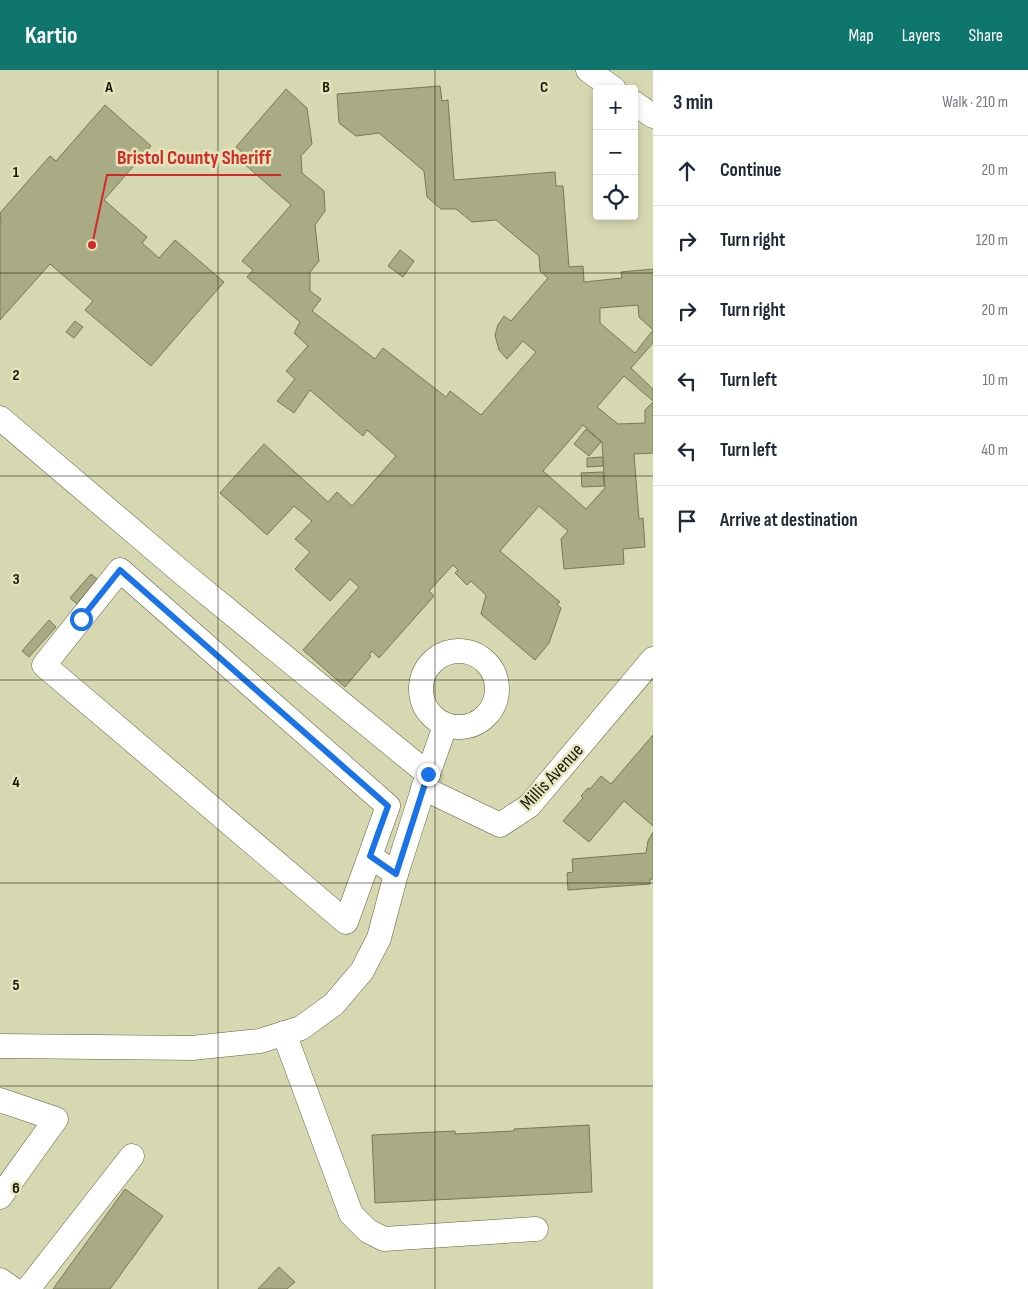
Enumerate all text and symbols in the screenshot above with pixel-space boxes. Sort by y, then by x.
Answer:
text: Kartio [25,21,77,50]
text: Map [849,25,874,46]
text: Layers [902,25,941,46]
text: Share [969,25,1003,46]
text: A [104,78,113,97]
text: B [322,78,330,97]
text: C [540,78,548,97]
map controls [593,85,638,220]
button: + [593,85,638,130]
text: 3 min [673,90,713,115]
text: Walk · 210 m [942,93,1008,112]
button: − [593,130,638,175]
callout: Bristol County Sheriff [107,140,281,175]
text: Bristol County Sheriff [117,146,271,170]
icon: ahead [673,157,701,185]
text: Continue [720,159,781,182]
text: 20 m [981,161,1008,180]
text: 1 [13,163,20,182]
button: locate [593,175,638,220]
icon: right [673,227,701,255]
text: Turn right [720,229,785,252]
text: 120 m [976,231,1008,250]
icon: right [673,297,701,325]
text: Turn right [720,299,785,322]
text: 20 m [981,301,1008,320]
text: 2 [12,366,20,385]
icon: left [673,367,701,395]
text: Turn left [720,369,777,392]
text: 10 m [982,371,1008,390]
icon: left [673,437,701,465]
text: Turn left [720,439,777,462]
text: 40 m [981,441,1008,460]
icon: arrive [673,507,701,535]
text: Arrive at destination [720,509,858,532]
text: 3 [12,570,20,589]
route start [70,608,93,631]
street label: Millis Avenue [516,739,589,815]
route end [417,763,440,786]
text: 4 [12,773,20,792]
text: 5 [12,976,20,995]
text: 6 [12,1179,20,1198]

